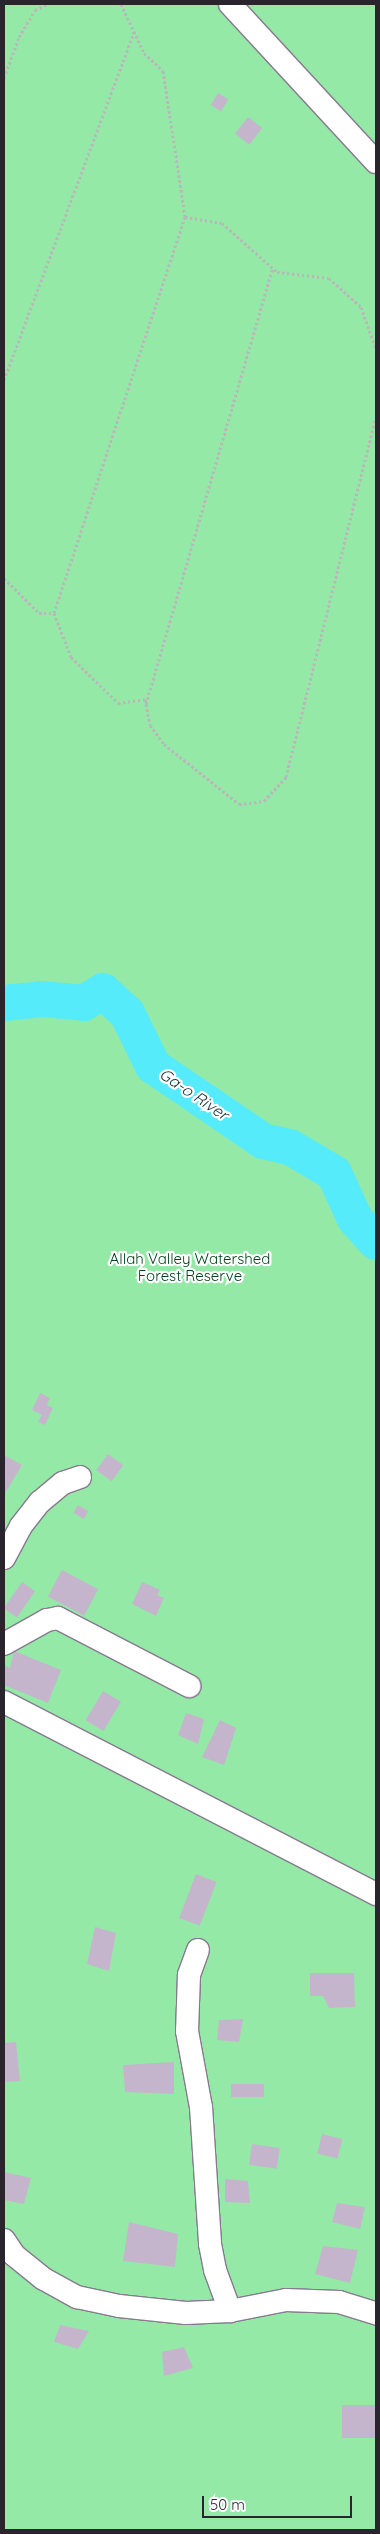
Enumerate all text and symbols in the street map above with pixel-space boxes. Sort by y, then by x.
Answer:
water label: Ga-o River [156,1064,232,1124]
park label: Allah Valley Watershed Forest Reserve [110,1249,270,1284]
scale bar [205,2486,355,2518]
text: 50 m [210,2495,245,2514]

